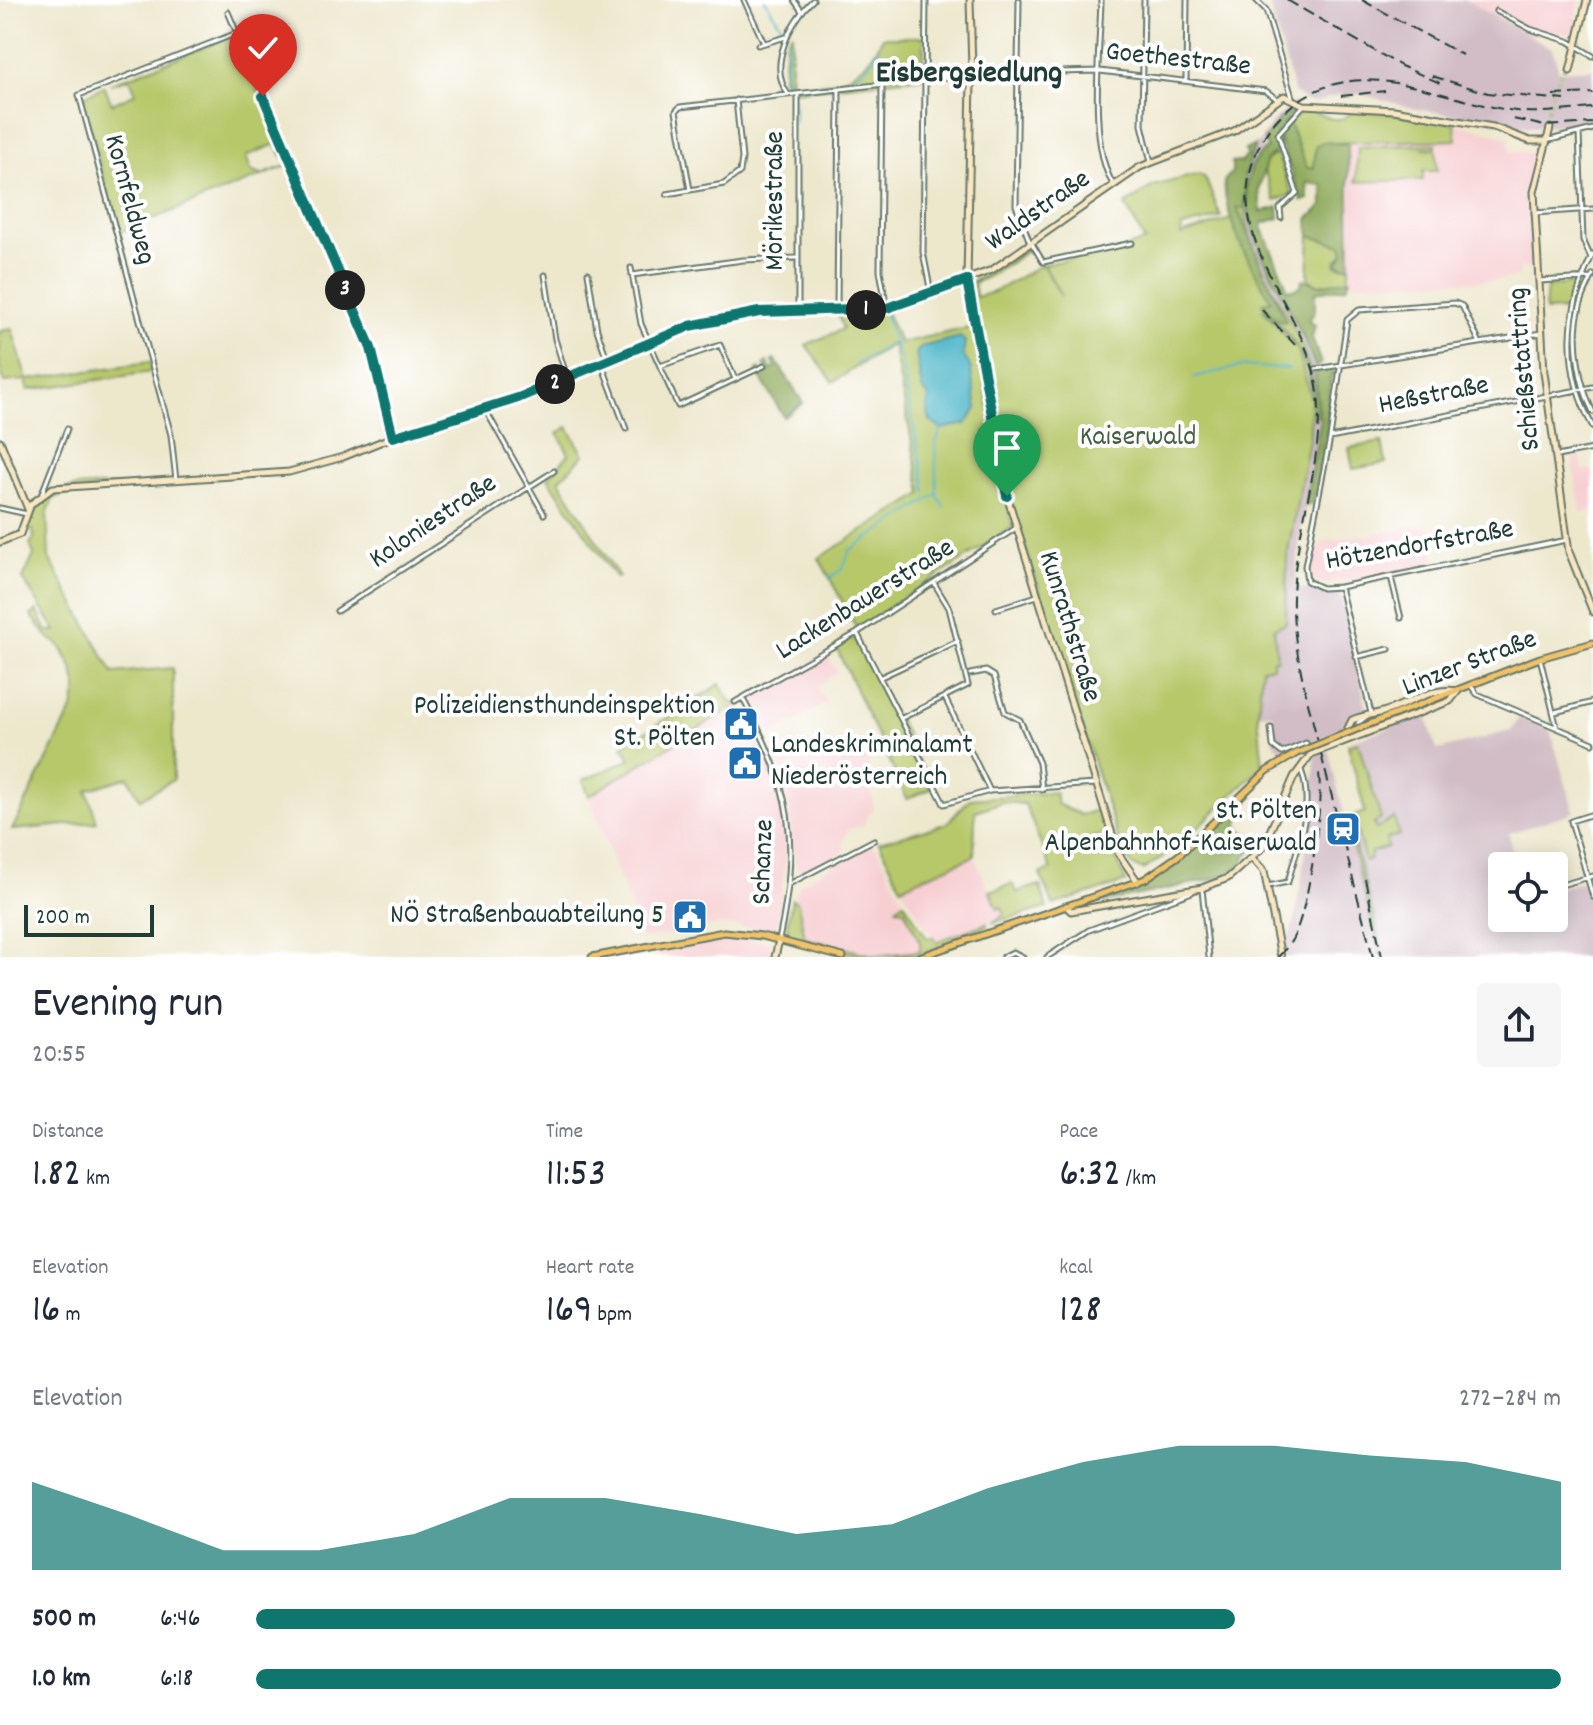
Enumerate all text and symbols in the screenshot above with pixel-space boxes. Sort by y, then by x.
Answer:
pin [229,14.0,297,96]
icon: check [241,26,285,70]
street label: Goethestraße [1103,33,1253,89]
district label: Eisbergsiedlung [876,52,1062,98]
street label: Kornfeldweg [91,130,165,270]
street label: Mörikestraße [757,131,797,271]
street label: Waldstraße [978,161,1100,263]
pin: 3 [325,270,365,310]
text: 3 [340,274,350,305]
street label: Schießstattring [1499,286,1553,452]
pin: 1 [846,290,886,330]
text: 1 [864,294,868,325]
pin: 2 [535,364,575,404]
street label: Heßstraße [1376,367,1492,427]
text: 2 [550,368,560,399]
pin [973,414,1041,496]
park label: Kaiserwald [1080,419,1196,459]
icon: arrive [985,426,1029,470]
street label: Koloniestraße [362,466,506,580]
street label: Hötzendorfstraße [1323,511,1517,583]
street label: Lackenbauerstraße [769,530,963,672]
street label: Kunrathstraße [1026,547,1110,707]
street label: Linzer Straße [1397,621,1543,709]
place label: Polizeidiensthundeinspektion St. Pölten [414,688,715,760]
public building icon: Polizeidiensthundeinspektion St. Pölten [722,705,760,743]
place label: Landeskriminalamt Niederösterreich [771,727,973,799]
public building icon: Landeskriminalamt Niederösterreich [726,744,764,782]
place label: St. Pölten Alpenbahnhof-Kaiserwald [1045,793,1317,865]
station icon: St. Pölten Alpenbahnhof-Kaiserwald [1324,810,1362,848]
street label: Schanze [744,819,786,905]
map controls [1488,852,1568,932]
button: locate [1488,852,1568,932]
place label: NÖ Straßenbauabteilung 5 [390,897,664,937]
public building icon: NÖ Straßenbauabteilung 5 [671,898,709,936]
scale bar [24,901,154,937]
text: 200 m [36,903,90,934]
text: Evening run [32,975,223,1038]
button: share [1477,983,1561,1067]
text: 20:55 [32,1037,86,1074]
text: Distance [32,1117,104,1148]
text: Time [546,1117,583,1148]
text: Pace [1059,1117,1098,1148]
text: 1.82 [32,1148,81,1205]
text: 11:53 [546,1148,606,1205]
text: 6:32 [1059,1148,1121,1205]
text: km [81,1164,110,1195]
text: /km [1121,1164,1156,1195]
text: Elevation [32,1253,109,1284]
text: Heart rate [546,1253,635,1284]
text: kcal [1059,1253,1093,1284]
text: 16 [32,1284,60,1341]
text: 169 [546,1284,592,1341]
text: 128 [1059,1284,1102,1341]
text: m [60,1300,81,1331]
text: bpm [592,1300,632,1331]
text: Elevation [32,1381,122,1418]
text: 272–284 m [1459,1381,1561,1418]
text: 500 m [32,1601,96,1638]
text: 6:46 [160,1601,201,1638]
text: 1.0 km [32,1661,91,1698]
text: 6:18 [160,1661,193,1698]

